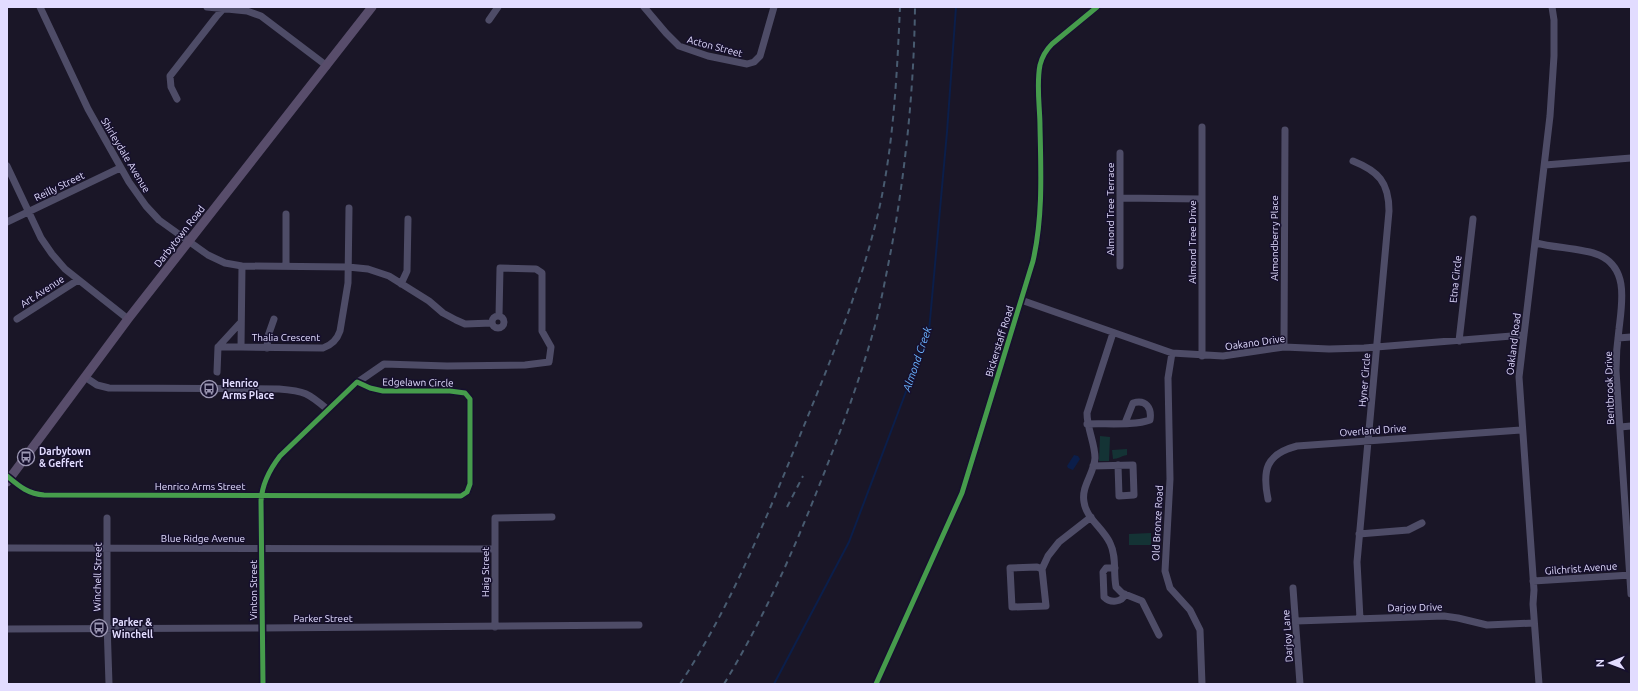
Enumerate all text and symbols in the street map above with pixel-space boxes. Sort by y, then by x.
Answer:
street label: Acton Street [686,34,744,59]
street label: Shirleydale Avenue [99,116,152,195]
street label: Almond Tree Terrace [1105,162,1116,256]
street label: Reilly Street [32,170,86,203]
street label: Almondberry Place [1269,195,1280,281]
street label: Almond Tree Drive [1187,200,1198,284]
street label: Darbytown Road [152,203,207,269]
street label: Etna Circle [1448,255,1463,303]
street label: Art Avenue [18,273,66,310]
street label: Bickerstaff Road [983,304,1016,378]
street label: Oakland Road [1504,312,1523,376]
water label: Almond Creek [900,325,934,394]
street label: Thalia Crescent [252,332,320,343]
street label: Oakano Drive [1224,333,1286,352]
street label: Bentbrook Drive [1603,351,1616,425]
street label: Hyner Circle [1357,353,1372,408]
street label: Edgelawn Circle [382,376,454,389]
place label: Henrico Arms Place [222,378,274,401]
bus stop icon: Henrico Arms Place [199,379,219,399]
street label: Overland Drive [1339,423,1407,438]
place label: Darbytown & Geffert [39,446,91,469]
bus stop icon: Darbytown & Geffert [16,447,36,467]
street label: Henrico Arms Street [155,481,245,492]
street label: Old Bronze Road [1150,485,1165,561]
street label: Blue Ridge Avenue [161,533,245,544]
street label: Winchell Street [91,542,104,612]
street label: Haig Street [480,547,491,597]
street label: Vinton Street [248,560,259,620]
street label: Gilchrist Avenue [1544,560,1618,577]
street label: Darjoy Drive [1387,602,1443,613]
street label: Darjoy Lane [1280,609,1295,663]
street label: Parker Street [293,613,353,624]
place label: Parker & Winchell [112,617,153,640]
bus stop icon: Parker & Winchell [89,618,109,638]
north arrow [1590,643,1630,683]
text: N [1594,659,1606,667]

